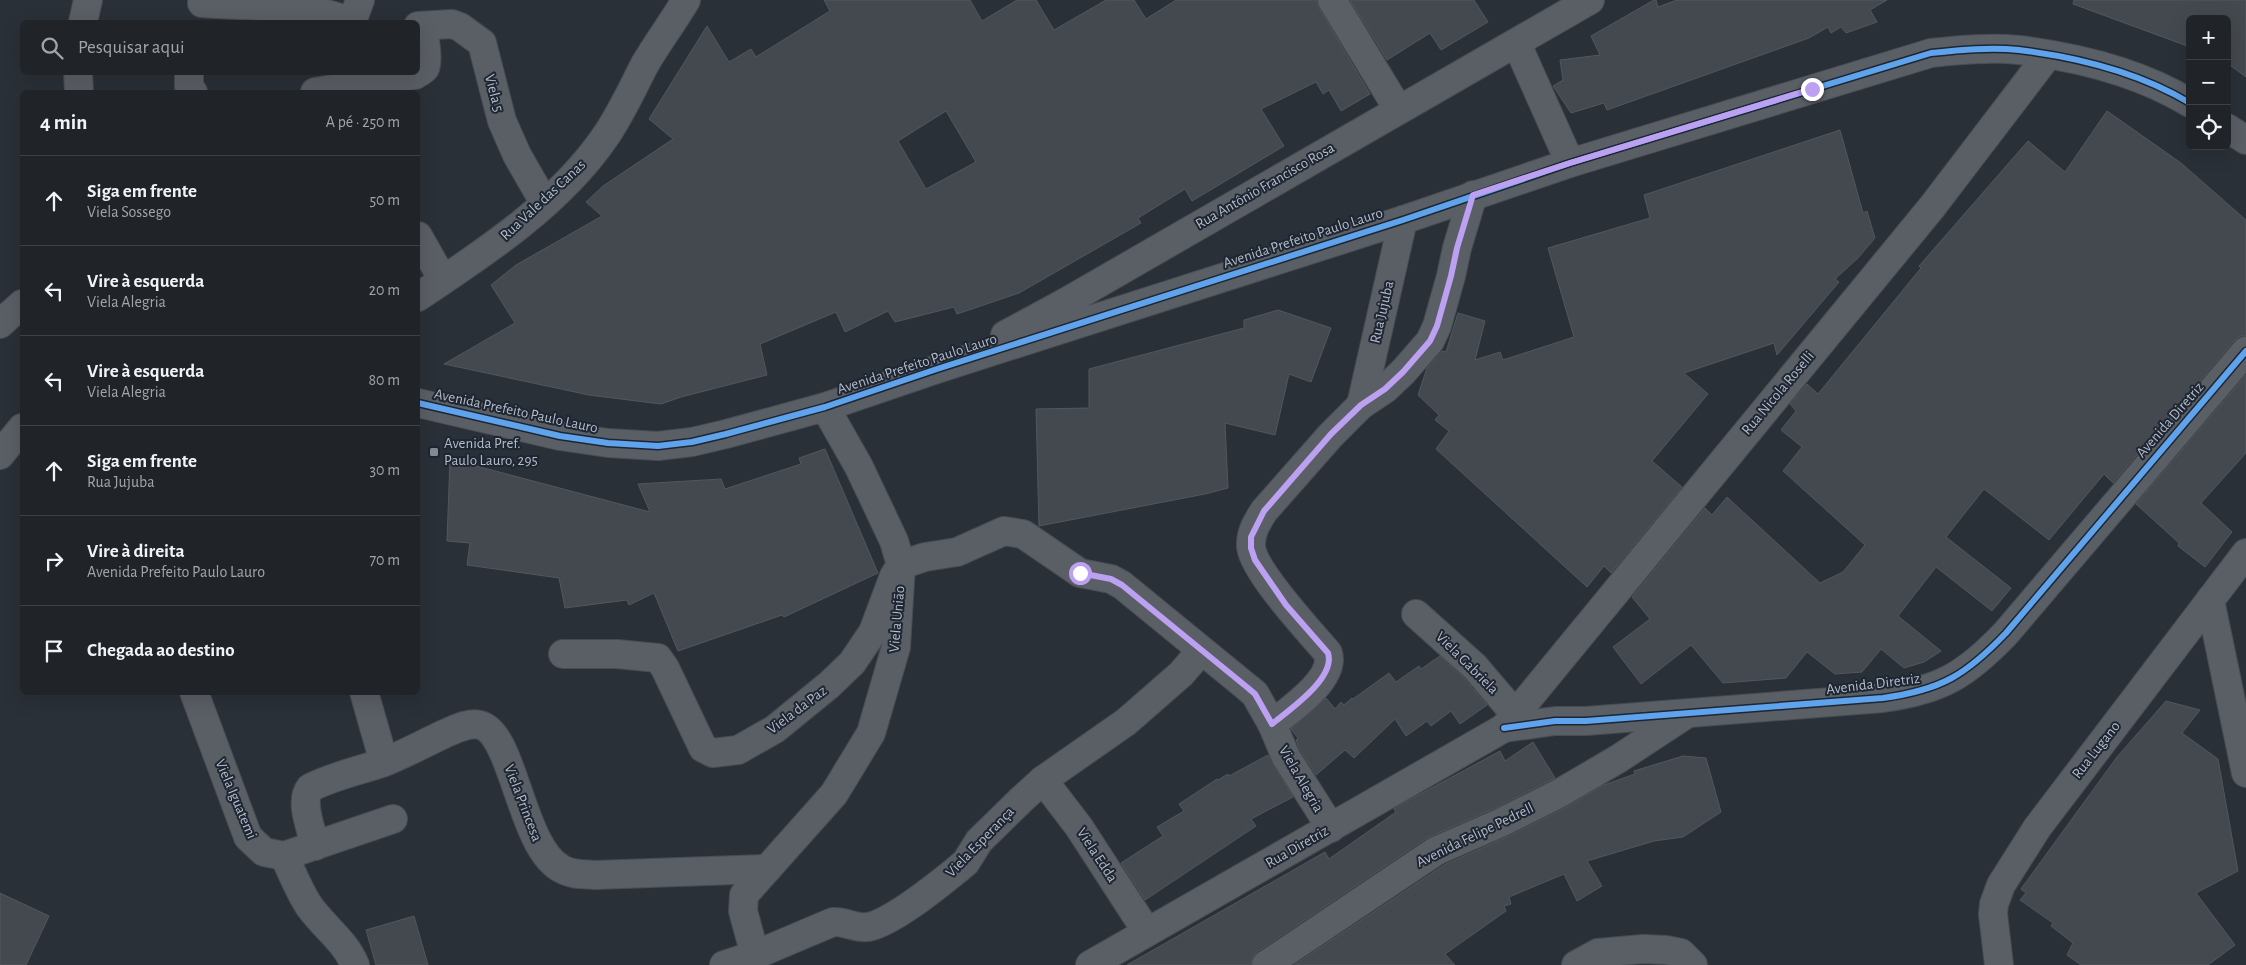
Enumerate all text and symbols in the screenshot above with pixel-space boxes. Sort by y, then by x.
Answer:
map controls [2186,15,2231,150]
button: + [2186,15,2231,60]
search box [20,20,420,75]
icon: search [38,34,66,62]
text: Pesquisar aqui [78,38,184,57]
button: − [2186,60,2231,105]
street label: Viela 5 [482,73,506,113]
route end [1801,78,1824,101]
button: locate [2186,105,2231,150]
text: 4 min [40,112,87,133]
text: A pé · 250 m [326,114,400,130]
street label: Rua Antônio Francisco Rosa [1193,140,1337,232]
street label: Rua Vale das Canas [498,157,588,243]
text: Siga em frente [87,182,197,201]
icon: ahead [40,187,68,215]
text: 50 m [369,192,400,208]
text: Viela Sossego [87,204,171,220]
street label: Avenida Prefeito Paulo Lauro [1221,205,1385,271]
text: Vire à esquerda [87,272,204,291]
icon: left [40,277,68,305]
street label: Rua Jujuba [1368,279,1396,345]
text: 20 m [369,282,400,298]
text: Viela Alegria [87,294,166,310]
street label: Avenida Prefeito Paulo Lauro [835,331,999,397]
street label: Rua Nicola Roselli [1739,348,1817,438]
text: Vire à esquerda [87,362,204,381]
icon: left [40,367,68,395]
text: 80 m [369,372,400,388]
street label: Avenida Diretriz [2133,379,2207,461]
text: Viela Alegria [87,384,166,400]
street label: Avenida Prefeito Paulo Lauro [433,386,599,436]
place label: Avenida Pref. Paulo Lauro, 295 [444,436,538,468]
marker: Avenida Pref. Paulo Lauro, 295 [428,446,440,458]
text: Siga em frente [87,452,197,471]
icon: ahead [40,457,68,485]
text: 30 m [370,462,400,478]
text: Rua Jujuba [87,474,155,490]
text: Vire à direita [87,542,185,561]
icon: right [40,547,68,575]
text: 70 m [369,552,400,568]
route start [1069,562,1092,585]
text: Avenida Prefeito Paulo Lauro [87,564,265,580]
street label: Viela União [887,585,907,653]
street label: Viela Gabriela [1433,629,1501,697]
icon: arrive [40,637,68,665]
text: Chegada ao destino [87,641,235,660]
street label: Avenida Diretriz [1825,671,1921,697]
street label: Viela da Paz [765,683,829,737]
street label: Rua Lugano [2069,719,2123,781]
street label: Viela Alegria [1276,743,1326,815]
street label: Viela Iguatemi [213,757,259,841]
street label: Viela Princesa [501,762,545,844]
street label: Avenida Felipe Pedrell [1414,800,1536,870]
street label: Viela Esperança [943,804,1017,880]
street label: Rua Diretriz [1263,823,1331,871]
street label: Viela Edda [1074,825,1120,885]

